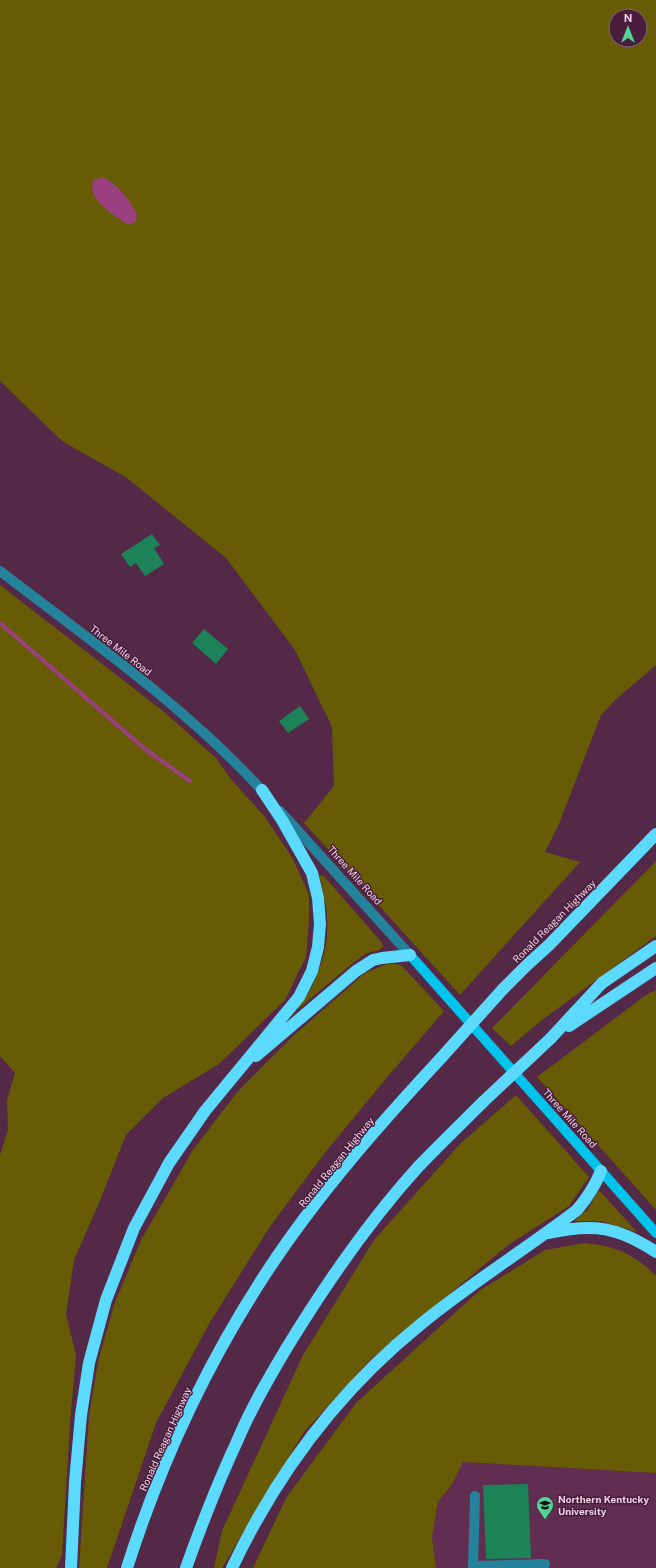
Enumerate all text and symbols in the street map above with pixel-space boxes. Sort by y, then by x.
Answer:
north arrow [608,8,648,48]
text: N [624,12,632,24]
street label: Three Mile Road [88,622,154,678]
street label: Three Mile Road [325,843,385,907]
street label: Ronald Reagan Highway [510,877,598,965]
street label: Three Mile Road [540,1086,600,1150]
street label: Ronald Reagan Highway [296,1114,376,1210]
street label: Ronald Reagan Highway [137,1385,194,1493]
place label: Northern Kentucky University [558,1493,650,1517]
school or university icon: Northern Kentucky University [535,1495,555,1520]

